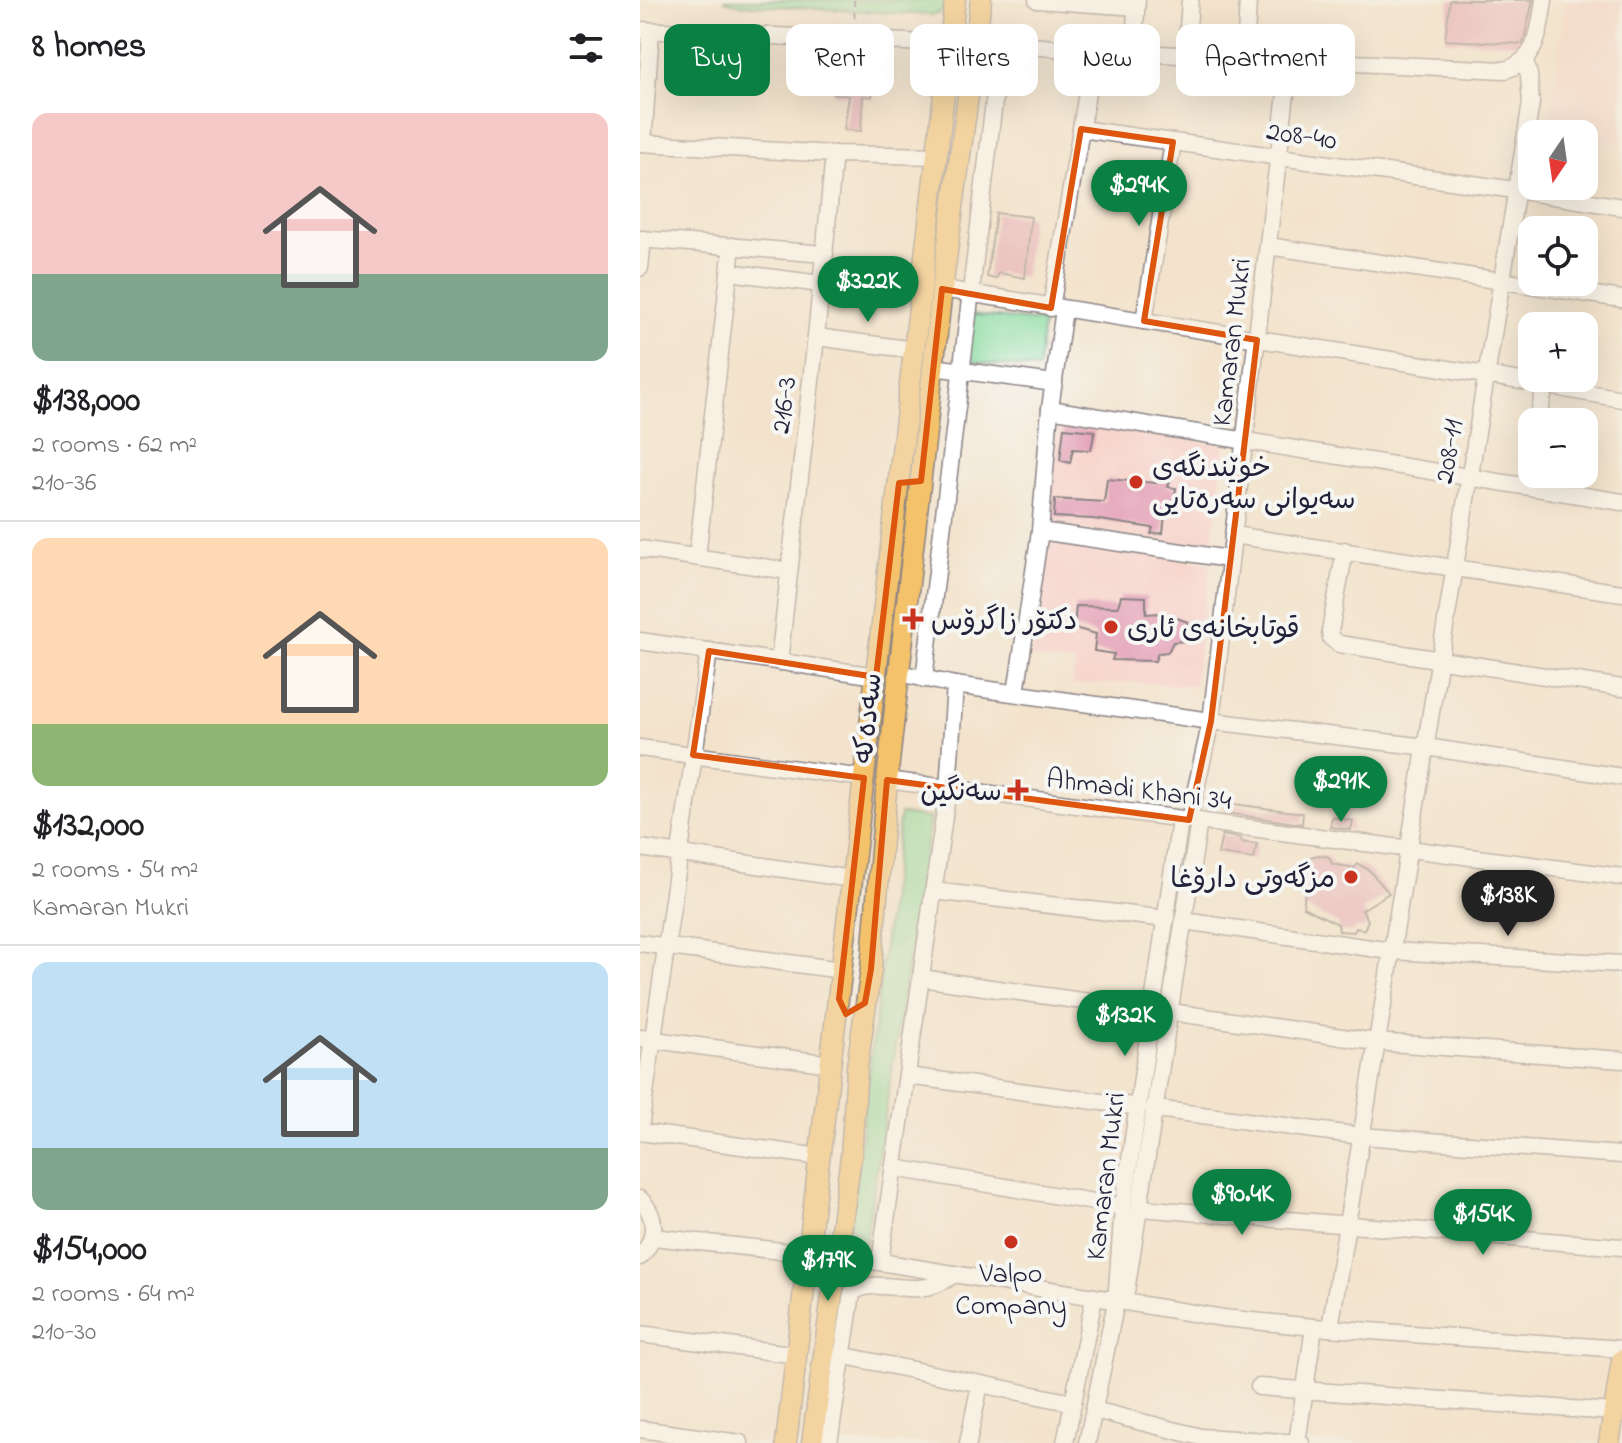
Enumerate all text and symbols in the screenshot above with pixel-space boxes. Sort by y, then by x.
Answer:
text: 8 homes [32,23,146,73]
chip: Buy [664,24,770,96]
chip: Rent [786,24,894,96]
chip: Filters [910,24,1038,96]
chip: New [1054,24,1160,96]
chip: Apartment [1176,24,1355,96]
icon: filters [564,26,608,70]
street label: 208-40 [1264,112,1339,163]
north arrow [1518,120,1598,200]
map controls [1518,120,1598,488]
pin: $294K [1083,160,1195,228]
icon: home [248,165,392,309]
text: $294K [1109,167,1169,205]
button: locate [1518,216,1598,296]
pin: $322K [812,256,924,324]
street label: Kamaran Mukri [1203,256,1264,429]
text: $322K [836,263,900,301]
button: + [1518,312,1598,392]
street label: 216-3 [762,375,809,436]
text: $138,000 [32,377,140,427]
button: − [1518,408,1598,488]
street label: 208-11 [1425,416,1476,487]
text: 2 rooms · 62 m² [32,427,197,465]
place label: خوێندنگەی سەیوانی سەرەتایی [1152,449,1356,522]
text: 210-36 [32,465,96,503]
marker: خوێندنگەی سەیوانی سەرەتایی [1127,473,1145,491]
icon: home [248,590,392,734]
place label: دکتۆر زاگرۆس [931,602,1077,643]
marker: دکتۆر زاگرۆس [902,608,924,630]
place label: قوتابخانەی ئاری [1127,610,1300,651]
marker: قوتابخانەی ئاری [1102,618,1120,636]
street label: سەدەکە [844,671,895,766]
pin: $291K [1285,756,1397,824]
street label: Ahmadi Khani 34 [1044,760,1234,823]
text: $291K [1312,763,1370,801]
place label: سەنگین [920,773,1002,814]
marker: سەنگین [1009,781,1027,799]
text: $132,000 [32,802,144,852]
text: 2 rooms · 54 m² [32,852,198,890]
place label: مزگەوتی دارۆغا [1170,860,1335,901]
marker: مزگەوتی دارۆغا [1342,868,1360,886]
pin: $138K [1452,870,1564,938]
text: $138K [1479,877,1537,915]
text: Kamaran Mukri [32,890,189,928]
pin: $132K [1069,990,1181,1058]
text: $132K [1095,997,1155,1035]
icon: home [248,1014,392,1158]
street label: Kamaran Mukri [1077,1090,1138,1263]
pin: $90.4K [1177,1169,1307,1237]
text: $90.4K [1210,1176,1274,1214]
pin: $154K [1427,1189,1539,1257]
text: $154K [1452,1196,1514,1234]
text: $154,000 [32,1226,147,1276]
marker: Valpo Company [1002,1233,1020,1251]
pin: $179K [772,1235,884,1303]
text: $179K [800,1242,856,1280]
place label: Valpo Company [955,1255,1067,1328]
text: 2 rooms · 64 m² [32,1276,195,1314]
text: 210-30 [32,1314,96,1352]

